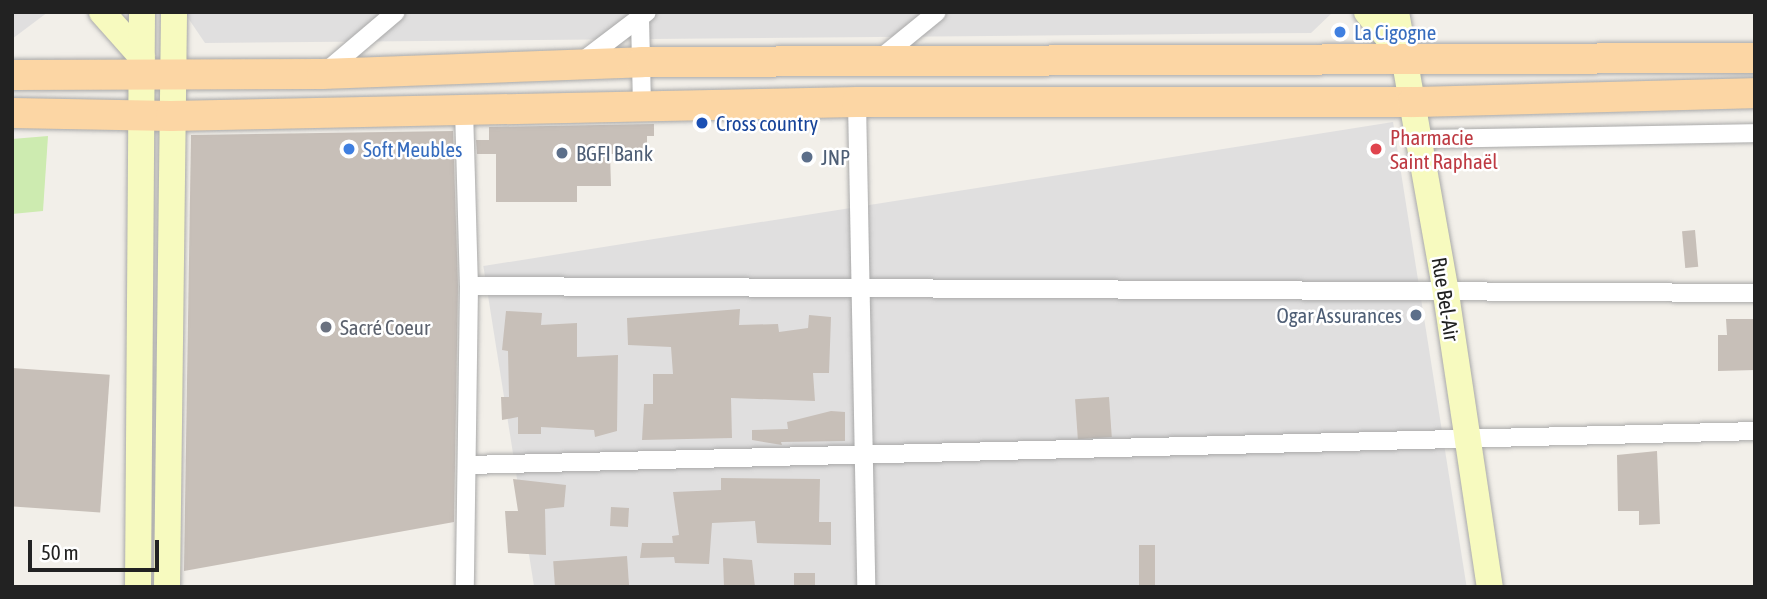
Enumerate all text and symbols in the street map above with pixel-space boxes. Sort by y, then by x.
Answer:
place label: La Cigogne [1354,19,1436,45]
marker: La Cigogne [1332,24,1348,40]
place label: Cross country [716,110,818,136]
marker: Cross country [694,115,710,131]
place label: Pharmacie Saint Raphaël [1390,124,1498,174]
place label: Soft Meubles [363,136,462,162]
place label: BGFI Bank [576,140,653,166]
marker: Soft Meubles [341,141,357,157]
marker: Pharmacie Saint Raphaël [1368,141,1384,157]
place label: JNP [821,144,850,170]
marker: BGFI Bank [554,145,570,161]
marker: JNP [799,149,815,165]
street label: Rue Bel-Air [1427,255,1465,343]
place label: Ogar Assurances [1277,302,1402,328]
marker: Ogar Assurances [1408,307,1424,323]
place label: Sacré Coeur [340,314,430,340]
marker: Sacré Coeur [318,319,334,335]
scale bar [32,526,163,570]
text: 50 m [41,540,79,564]

